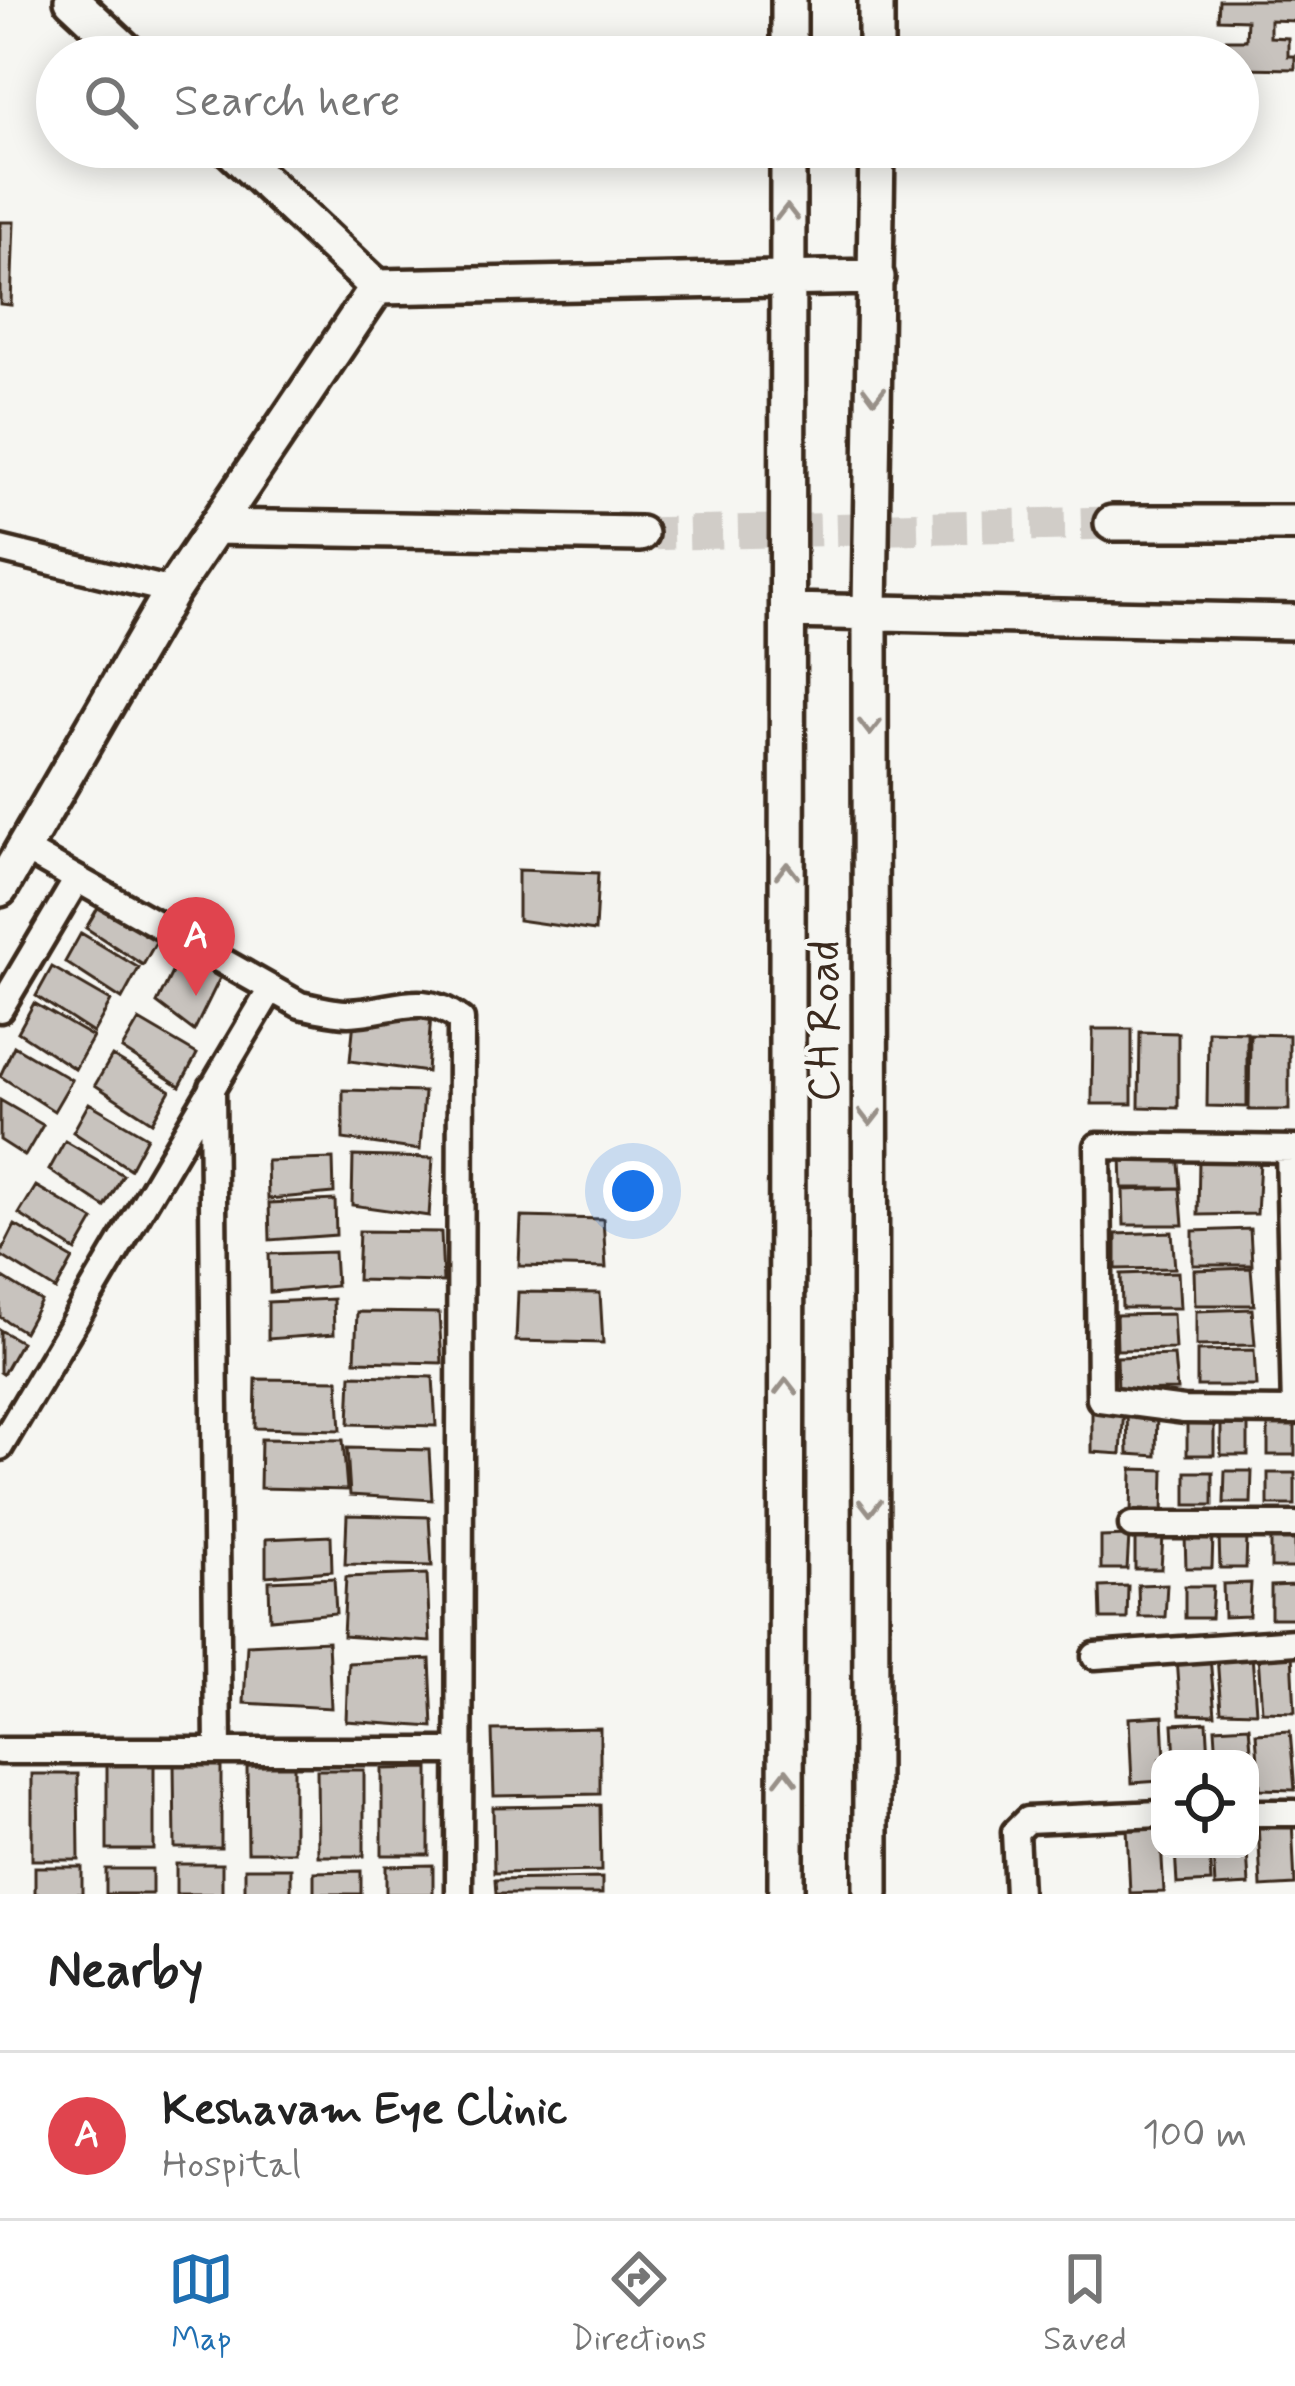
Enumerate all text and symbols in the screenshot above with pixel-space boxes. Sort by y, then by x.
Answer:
search box [36,36,1259,168]
icon: search [78,69,144,135]
text: Search here [174,73,401,132]
one-way arrow [774,203,800,221]
one-way arrow [862,385,888,404]
one-way arrow [857,719,883,737]
one-way arrow [774,861,800,879]
pin: A [157,897,235,996]
street label: CH Road [796,940,855,1102]
one-way arrow [857,1109,883,1127]
your location [603,1161,663,1221]
one-way arrow [773,1377,799,1395]
one-way arrow [857,1498,883,1517]
map controls [1151,1750,1259,1858]
button: locate [1151,1750,1259,1858]
one-way arrow [773,1767,799,1785]
text: Nearby [48,1939,203,2005]
text: Keshavam Eye Clinic [162,2081,567,2140]
text: A [74,2110,100,2161]
text: 100 m [1142,2110,1247,2161]
text: Hospital [162,2140,301,2191]
tab: Map [168,2246,234,2362]
tab: Directions [571,2246,707,2362]
tab: Saved [1043,2246,1127,2362]

